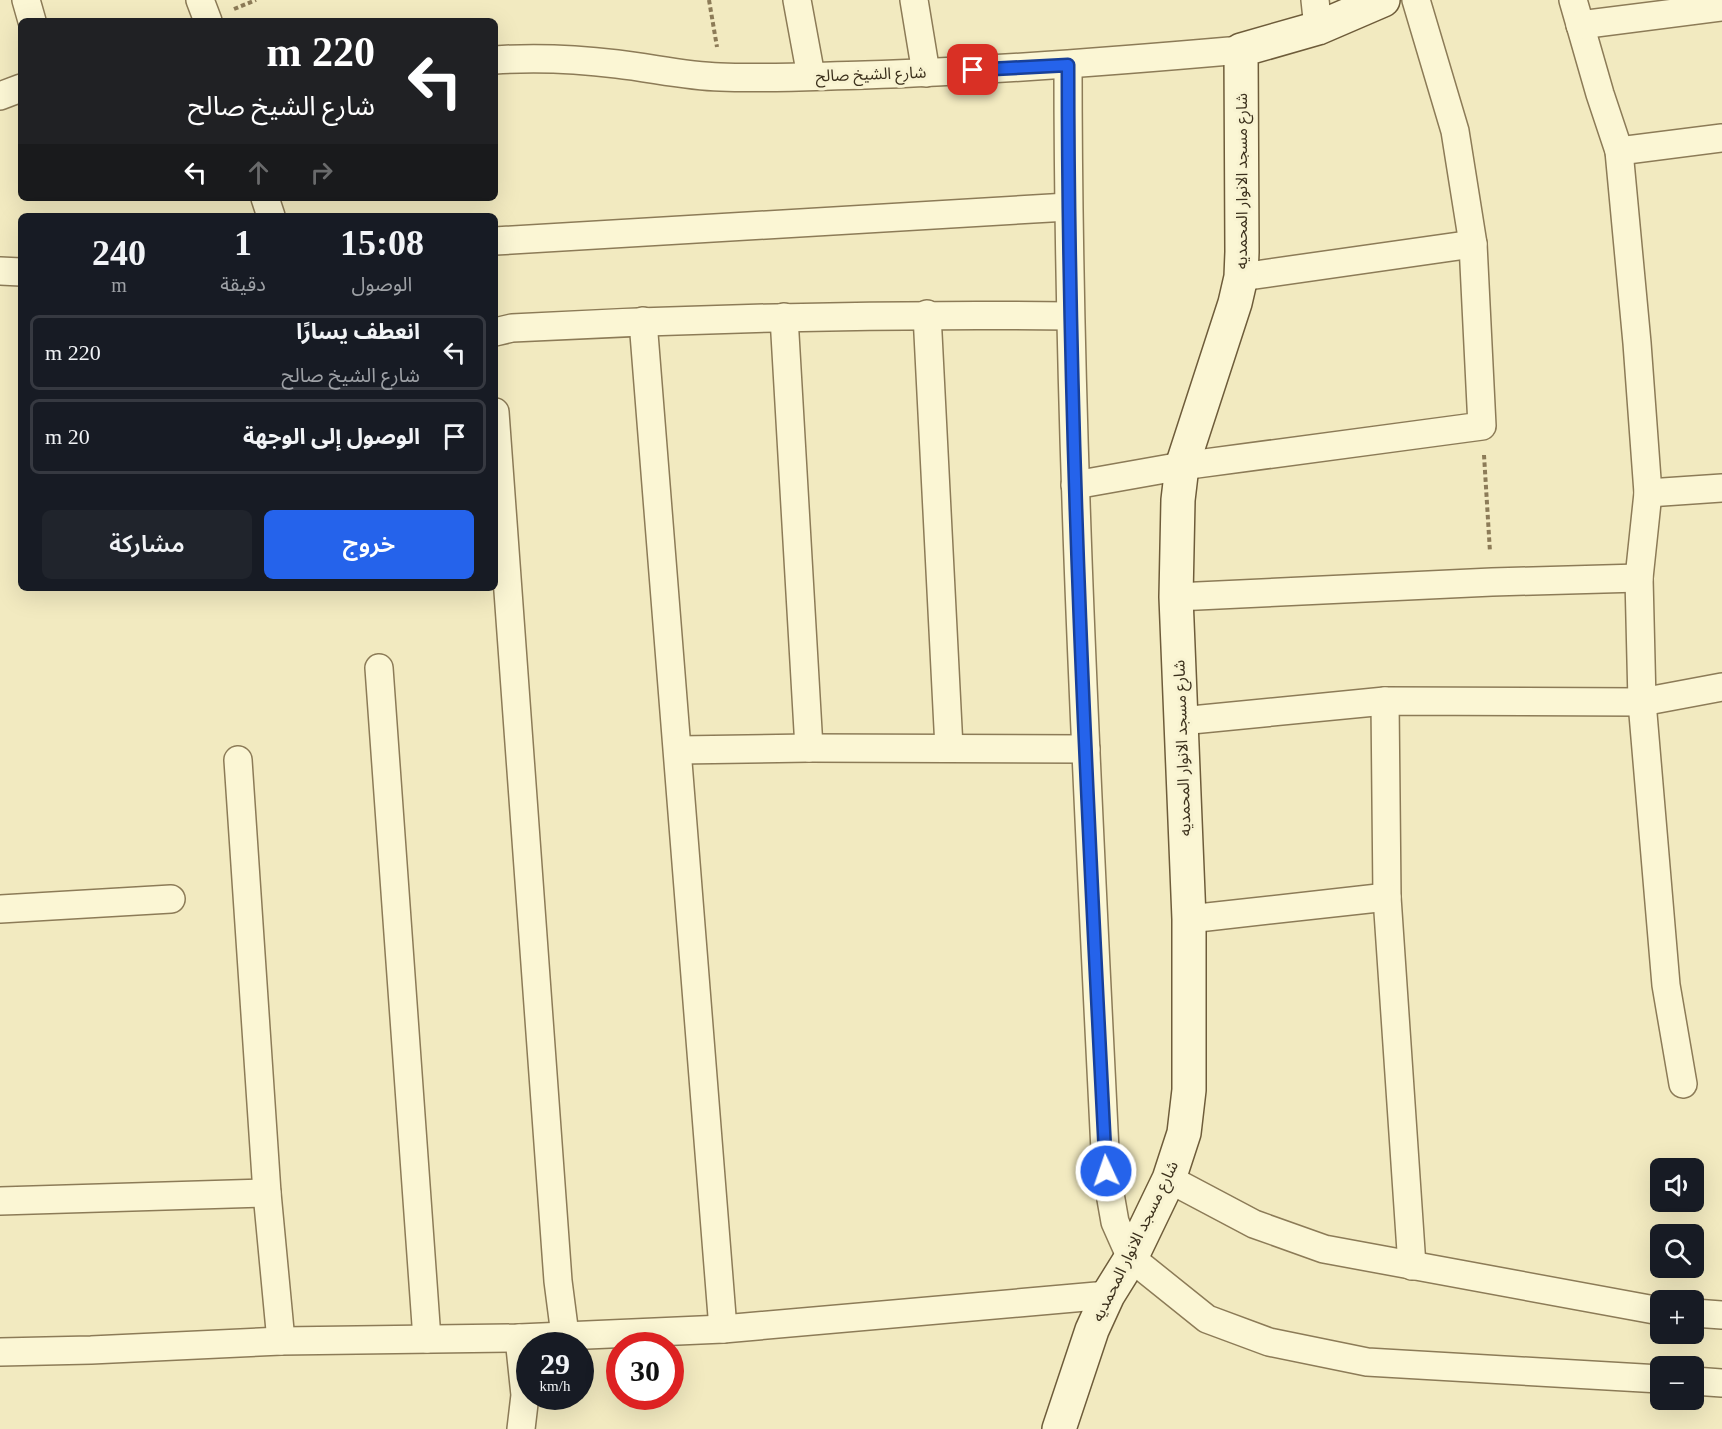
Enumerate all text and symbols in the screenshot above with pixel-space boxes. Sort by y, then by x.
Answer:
text: 220 m [267,29,375,75]
icon: left [396,42,474,120]
pin [947,44,998,95]
icon: arrive [956,53,989,86]
street label: شارع الشيخ صالح [815,64,927,88]
text: شارع الشيخ صالح [188,91,375,121]
street label: شارع مسجد الانوار المحمديه [1233,93,1254,269]
icon: left [179,156,212,189]
icon: ahead [242,156,275,189]
icon: right [305,156,338,189]
text: 1 [234,223,252,263]
text: 15:08 [340,223,424,263]
text: 240 [92,233,146,273]
text: دقيقة [220,273,266,295]
text: الوصول [351,273,412,295]
text: m [111,274,127,296]
text: انعطف يسارًا [296,319,420,344]
icon: left [438,336,471,369]
text: 220 m [45,340,101,365]
text: شارع الشيخ صالح [282,364,420,386]
icon: arrive [438,420,471,453]
text: 20 m [45,424,90,449]
text: الوصول إلى الوجهة [243,424,420,449]
button: مشاركة [42,510,252,579]
button: خروج [264,510,474,579]
street label: شارع مسجد الانوار المحمديه [1170,659,1198,836]
position arrow [1074,1139,1138,1203]
street label: شارع مسجد الانوار المحمديه [1089,1158,1185,1326]
map controls [1650,1158,1704,1410]
button: sound [1650,1158,1704,1212]
button: search [1650,1224,1704,1278]
button: + [1650,1290,1704,1344]
speed limit sign: 30 [606,1332,684,1410]
text: 29 [540,1347,570,1380]
button: − [1650,1356,1704,1410]
text: km/h [540,1378,570,1394]

